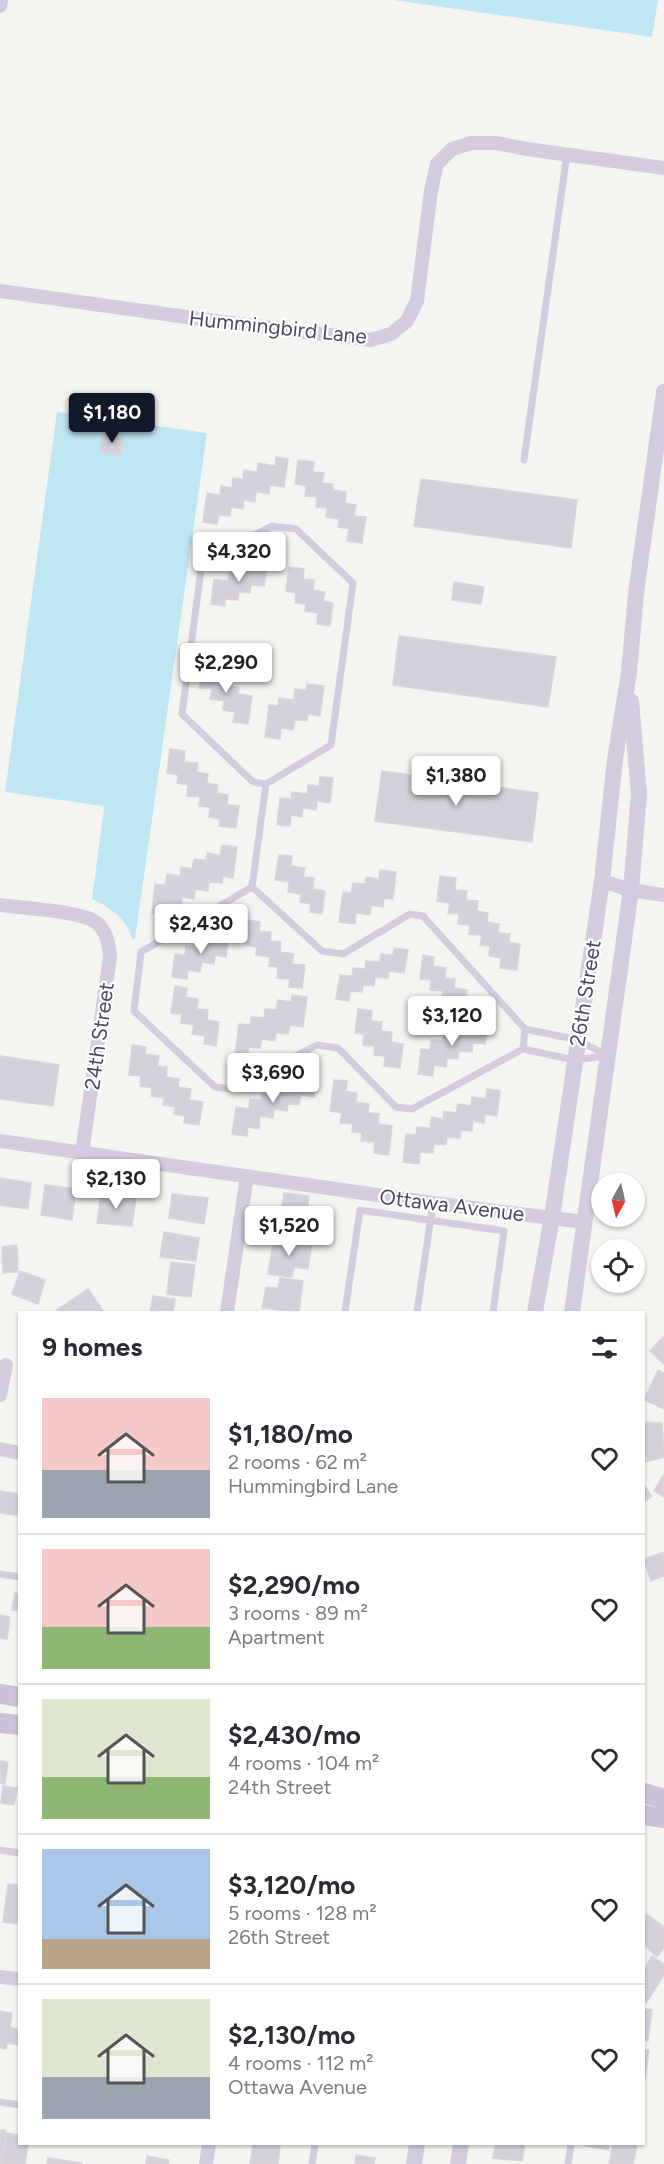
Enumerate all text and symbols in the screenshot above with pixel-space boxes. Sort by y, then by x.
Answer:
street label: Hummingbird Lane [188,305,368,349]
pin: $1,180 [63,393,161,444]
text: $1,180 [83,400,141,424]
pin: $4,320 [190,532,288,583]
text: $4,320 [207,539,271,563]
pin: $2,290 [177,643,275,694]
text: $2,290 [194,650,258,674]
pin: $1,380 [407,756,505,807]
text: $1,380 [426,763,486,787]
pin: $2,430 [152,904,250,955]
text: $2,430 [169,911,233,935]
street label: 26th Street [564,938,606,1048]
street label: 24th Street [79,981,119,1091]
pin: $3,120 [403,996,501,1047]
text: $3,120 [422,1003,482,1027]
pin: $3,690 [224,1053,322,1104]
text: $3,690 [241,1060,305,1084]
pin: $2,130 [67,1159,165,1210]
text: $2,130 [86,1166,146,1190]
north arrow [591,1173,645,1227]
map controls [591,1173,645,1293]
street label: Ottawa Avenue [378,1184,526,1226]
pin: $1,520 [240,1206,338,1257]
text: $1,520 [259,1213,319,1237]
button: locate [591,1239,645,1293]
text: 9 homes [42,1331,142,1363]
icon: filters [588,1331,621,1364]
text: $1,180/mo [228,1418,353,1450]
icon: home [90,1422,162,1494]
icon: heart [588,1442,621,1475]
text: 2 rooms · 62 m² [228,1450,367,1474]
text: Hummingbird Lane [228,1474,398,1498]
text: $2,290/mo [228,1569,360,1601]
icon: home [90,1573,162,1645]
icon: heart [588,1593,621,1626]
text: 3 rooms · 89 m² [228,1601,368,1625]
text: Apartment [228,1625,325,1649]
text: $2,430/mo [228,1719,361,1751]
icon: home [90,1723,162,1795]
icon: heart [588,1743,621,1776]
text: 4 rooms · 104 m² [228,1751,379,1775]
text: 24th Street [228,1775,331,1799]
text: $3,120/mo [228,1869,355,1901]
icon: home [90,1873,162,1945]
icon: heart [588,1893,621,1926]
text: 5 rooms · 128 m² [228,1901,377,1925]
text: 26th Street [228,1925,330,1949]
text: $2,130/mo [228,2019,355,2051]
icon: home [90,2023,162,2095]
icon: heart [588,2043,621,2076]
text: 4 rooms · 112 m² [228,2051,374,2075]
text: Ottawa Avenue [228,2075,367,2099]

